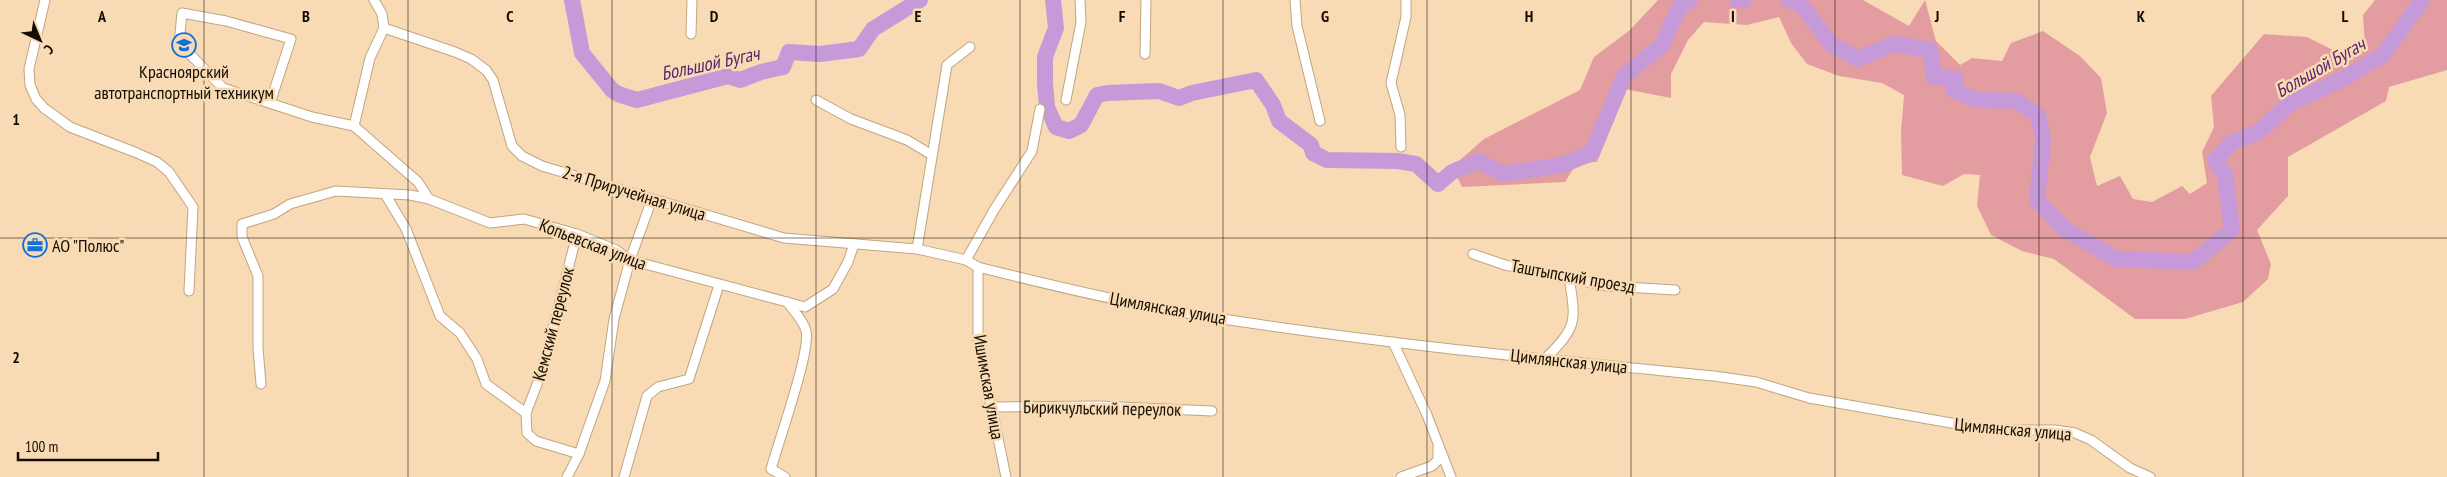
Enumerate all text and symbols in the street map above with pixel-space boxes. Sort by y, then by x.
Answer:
text: A [97,6,107,26]
text: B [302,6,310,26]
text: C [506,6,514,26]
text: D [710,6,719,26]
text: E [915,6,922,26]
text: F [1119,6,1126,26]
text: G [1321,6,1329,26]
text: H [1525,6,1533,26]
text: I [1731,6,1735,26]
text: J [1934,6,1939,26]
text: K [2137,6,2146,26]
text: L [2342,6,2349,26]
north arrow [15,15,65,65]
water label: Большой Бугач [2271,31,2370,102]
school or university icon: Красноярский автотранспортный техникум [171,32,197,58]
text: С [40,41,58,58]
water label: Большой Бугач [659,41,763,85]
place label: Красноярский автотранспортный техникум [94,60,274,104]
text: 1 [12,109,20,129]
street label: 2-я Приручейная улица [559,160,709,226]
street label: Копьевская улица [536,213,650,275]
office icon: АО "Полюс" [22,232,48,258]
place label: АО "Полюс" [52,234,124,257]
street label: Таштыпский проезд [1509,254,1637,298]
street label: Кемский переулок [527,265,579,383]
street label: Цимлянская улица [1108,286,1228,330]
street label: Ишимская улица [968,333,1010,441]
street label: Цимлянская улица [1509,343,1629,379]
text: 2 [12,347,20,367]
street label: Бирикчульский переулок [1023,395,1181,421]
street label: Цимлянская улица [1953,412,2073,446]
scale bar [18,430,158,462]
text: 100 m [25,437,58,456]

